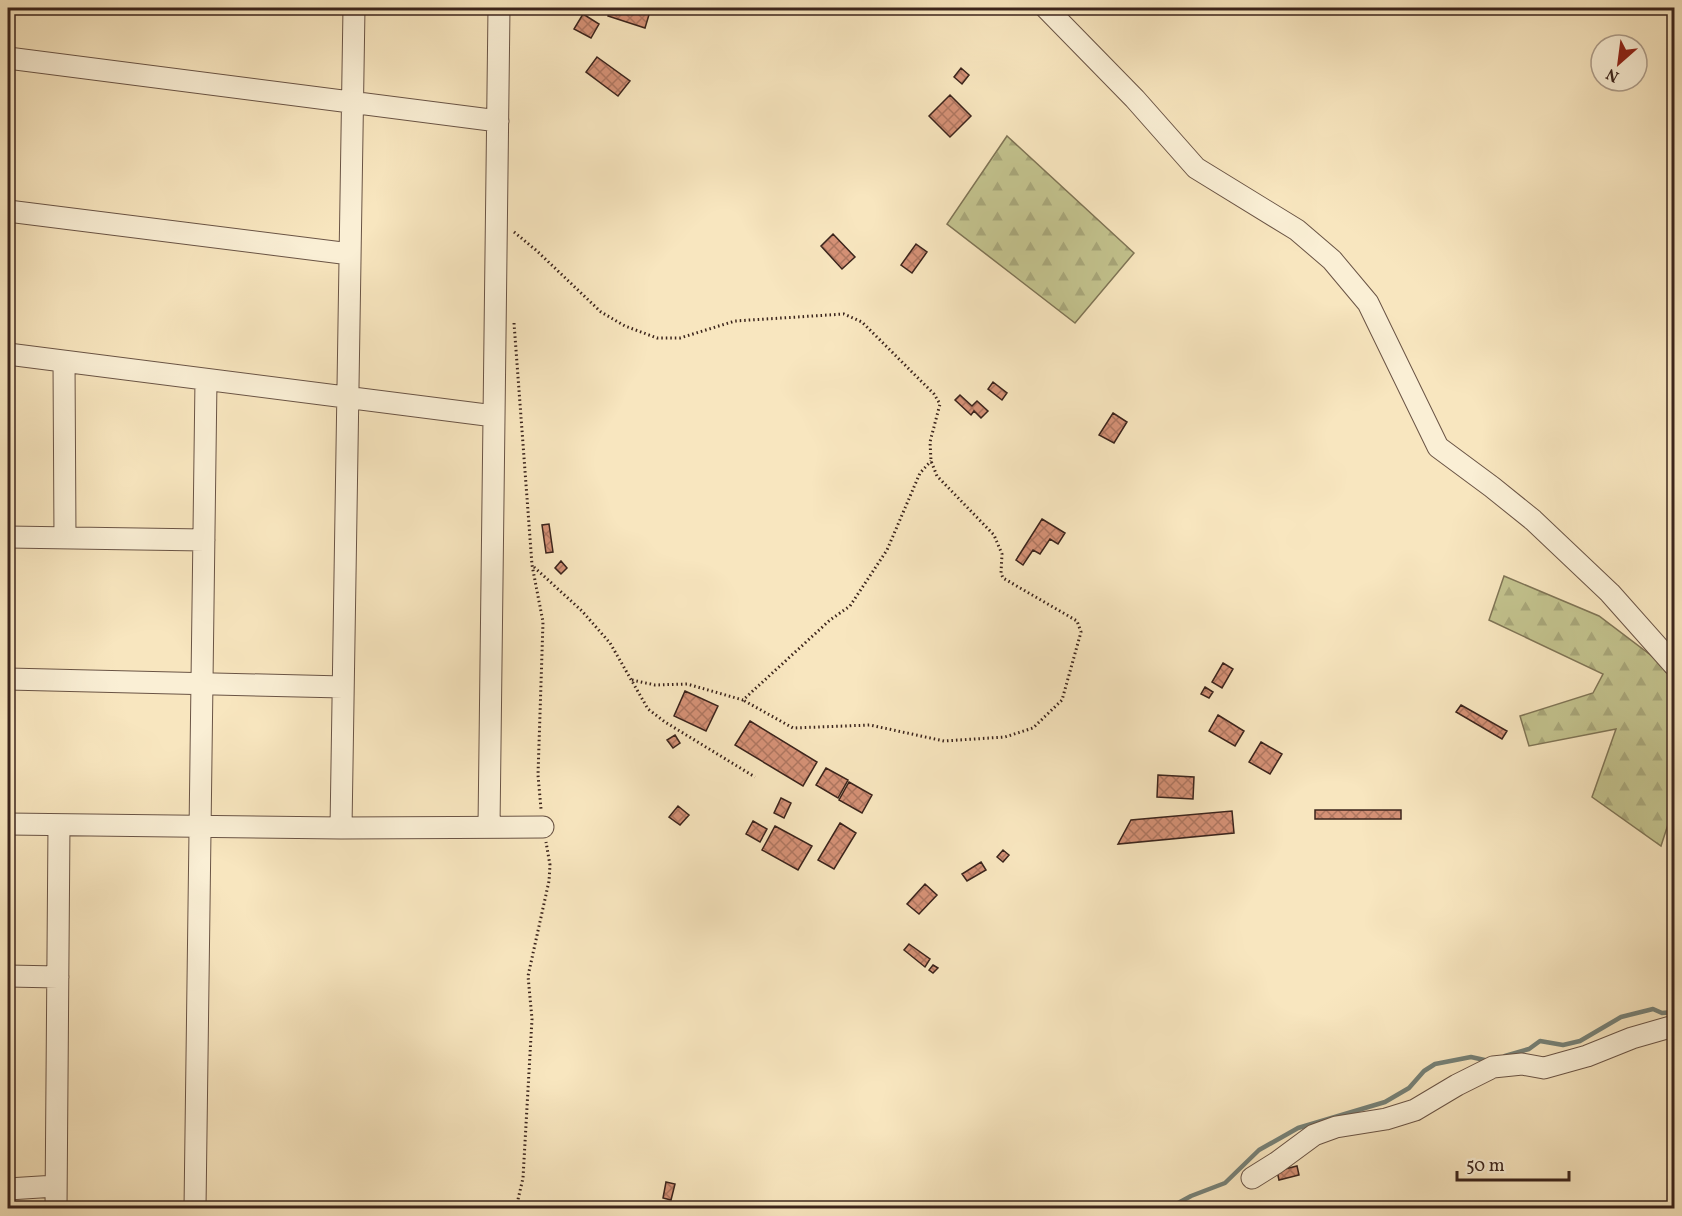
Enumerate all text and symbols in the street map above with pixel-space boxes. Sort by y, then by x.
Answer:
north arrow [1589,33,1649,93]
text: N [1602,62,1623,87]
scale bar [1457,1144,1570,1182]
text: 50 m [1466,1154,1505,1179]

